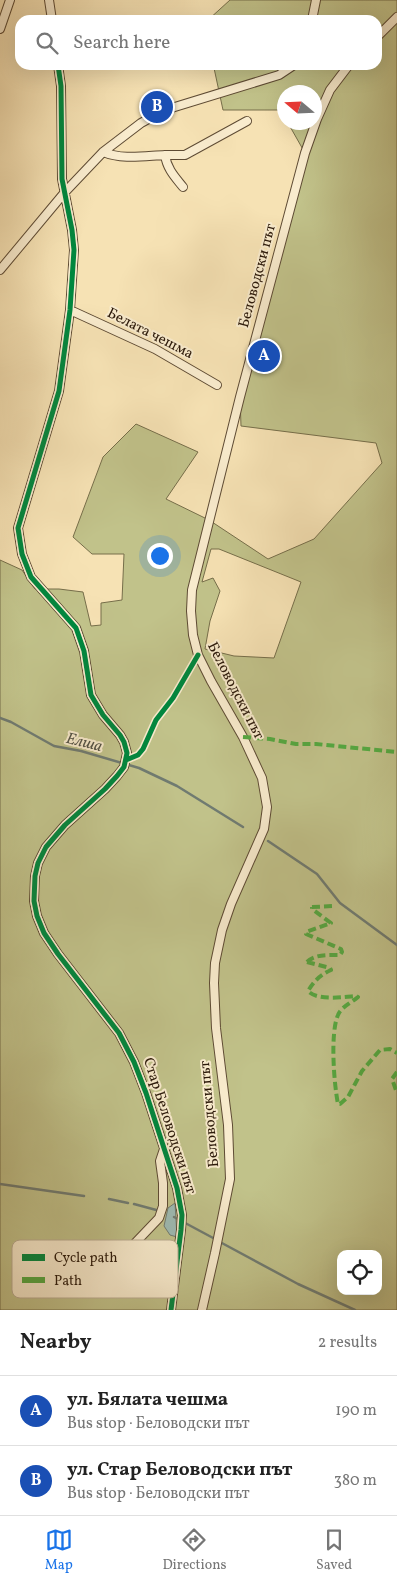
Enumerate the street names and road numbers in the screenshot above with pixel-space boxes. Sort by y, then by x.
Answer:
street label: Беловодски път [234,221,282,330]
street label: Белата чешма [103,303,197,365]
street label: Беловодски път [201,639,269,744]
street label: Стар Беловодски път [137,1055,201,1197]
street label: Беловодски път [195,1059,225,1168]

